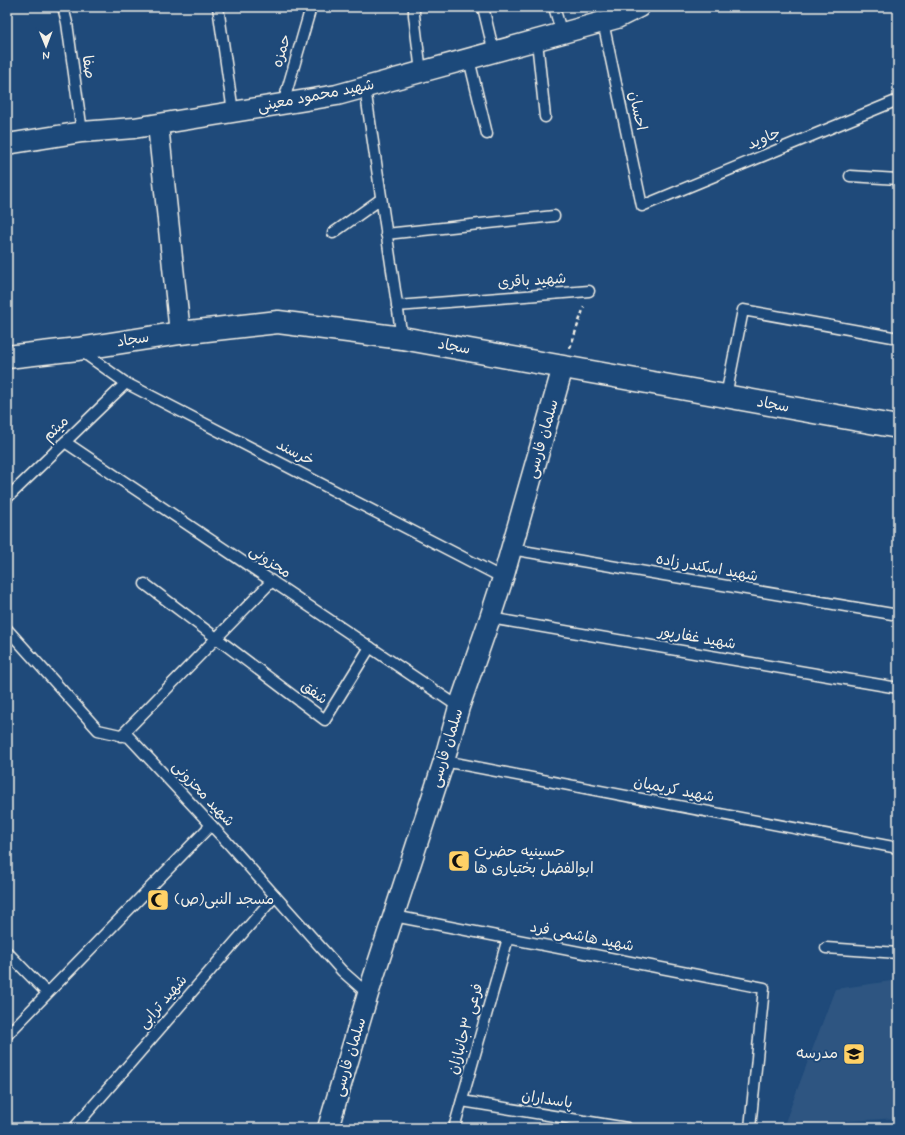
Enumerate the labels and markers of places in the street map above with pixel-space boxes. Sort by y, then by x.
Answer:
place label: حسینیه حضرت ابوالفضل بختیاری ها [474,842,594,879]
mosque icon: حسینیه حضرت ابوالفضل بختیاری ها [446,848,472,874]
mosque icon: مسجد النبی(ص) [145,887,171,913]
place label: مسجد النبی(ص) [174,890,274,910]
school or university icon: مدرسه [841,1041,867,1067]
place label: مدرسه [797,1044,838,1064]

